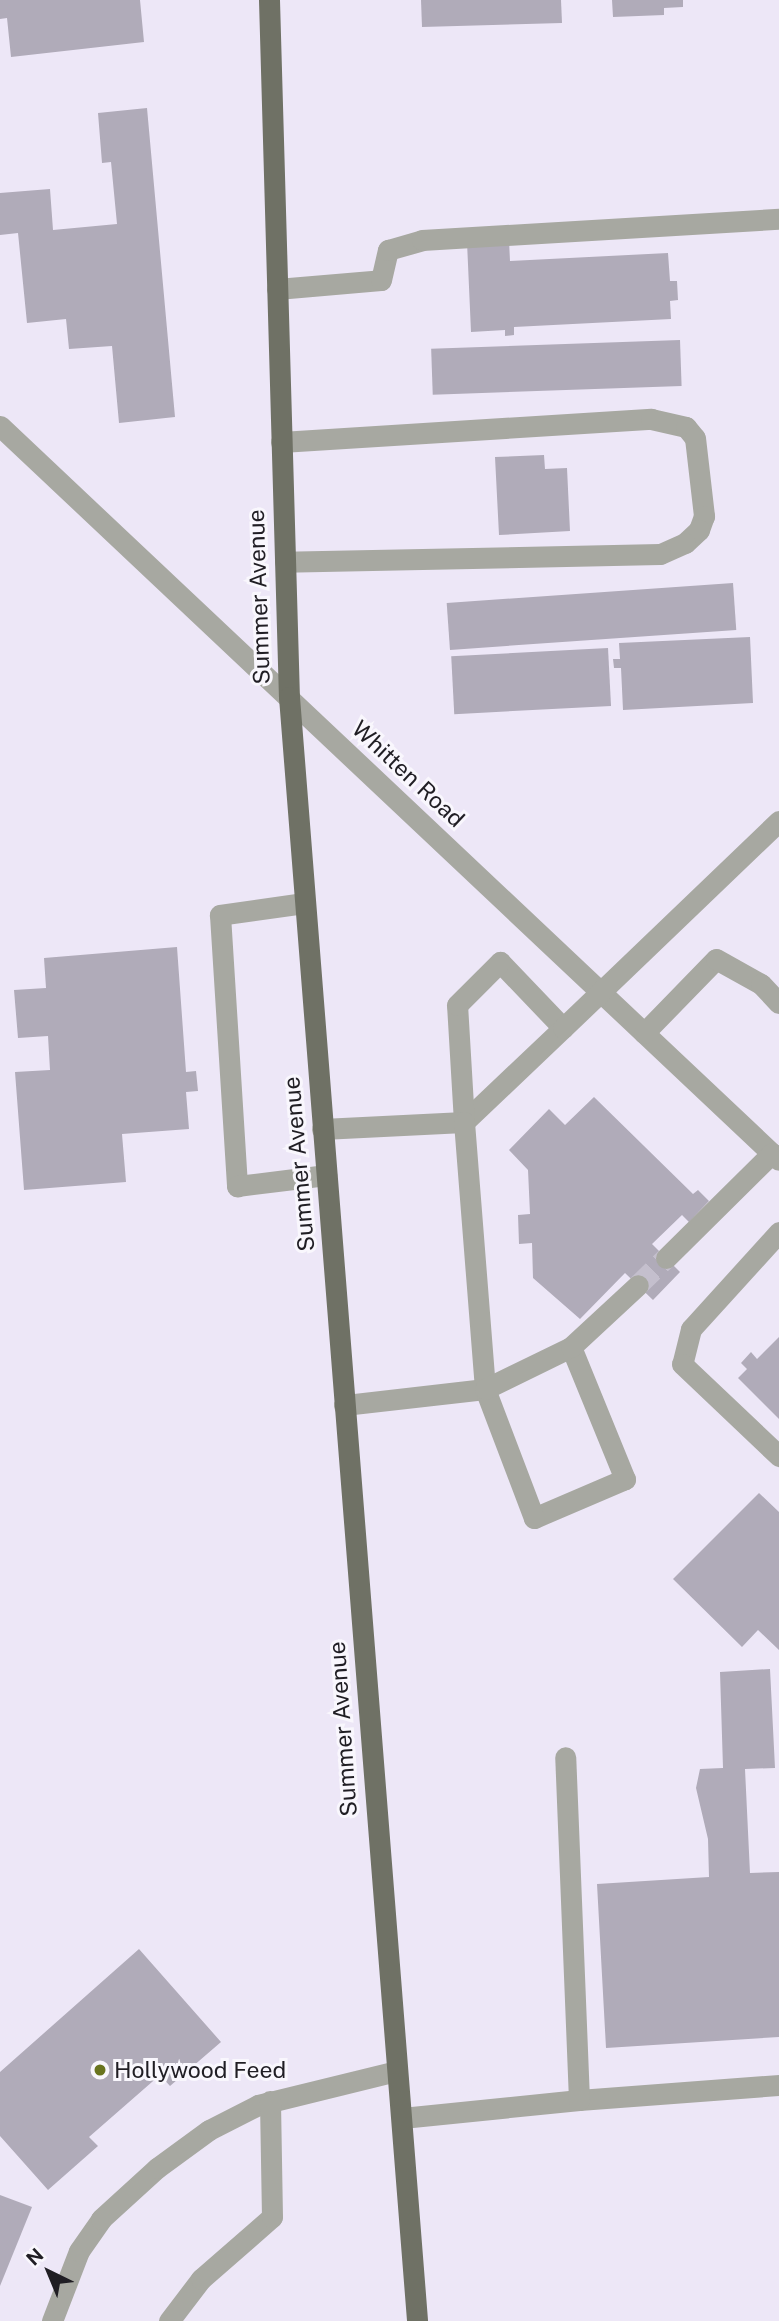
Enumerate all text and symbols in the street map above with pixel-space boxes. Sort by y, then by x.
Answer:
street label: Summer Avenue [242,509,276,685]
street label: Whitten Road [346,715,470,833]
street label: Summer Avenue [278,1075,320,1253]
street label: Summer Avenue [323,1641,363,1817]
place label: Hollywood Feed [114,2056,286,2084]
marker: Hollywood Feed [92,2062,108,2078]
north arrow [14,2237,84,2307]
text: N [22,2244,48,2270]

